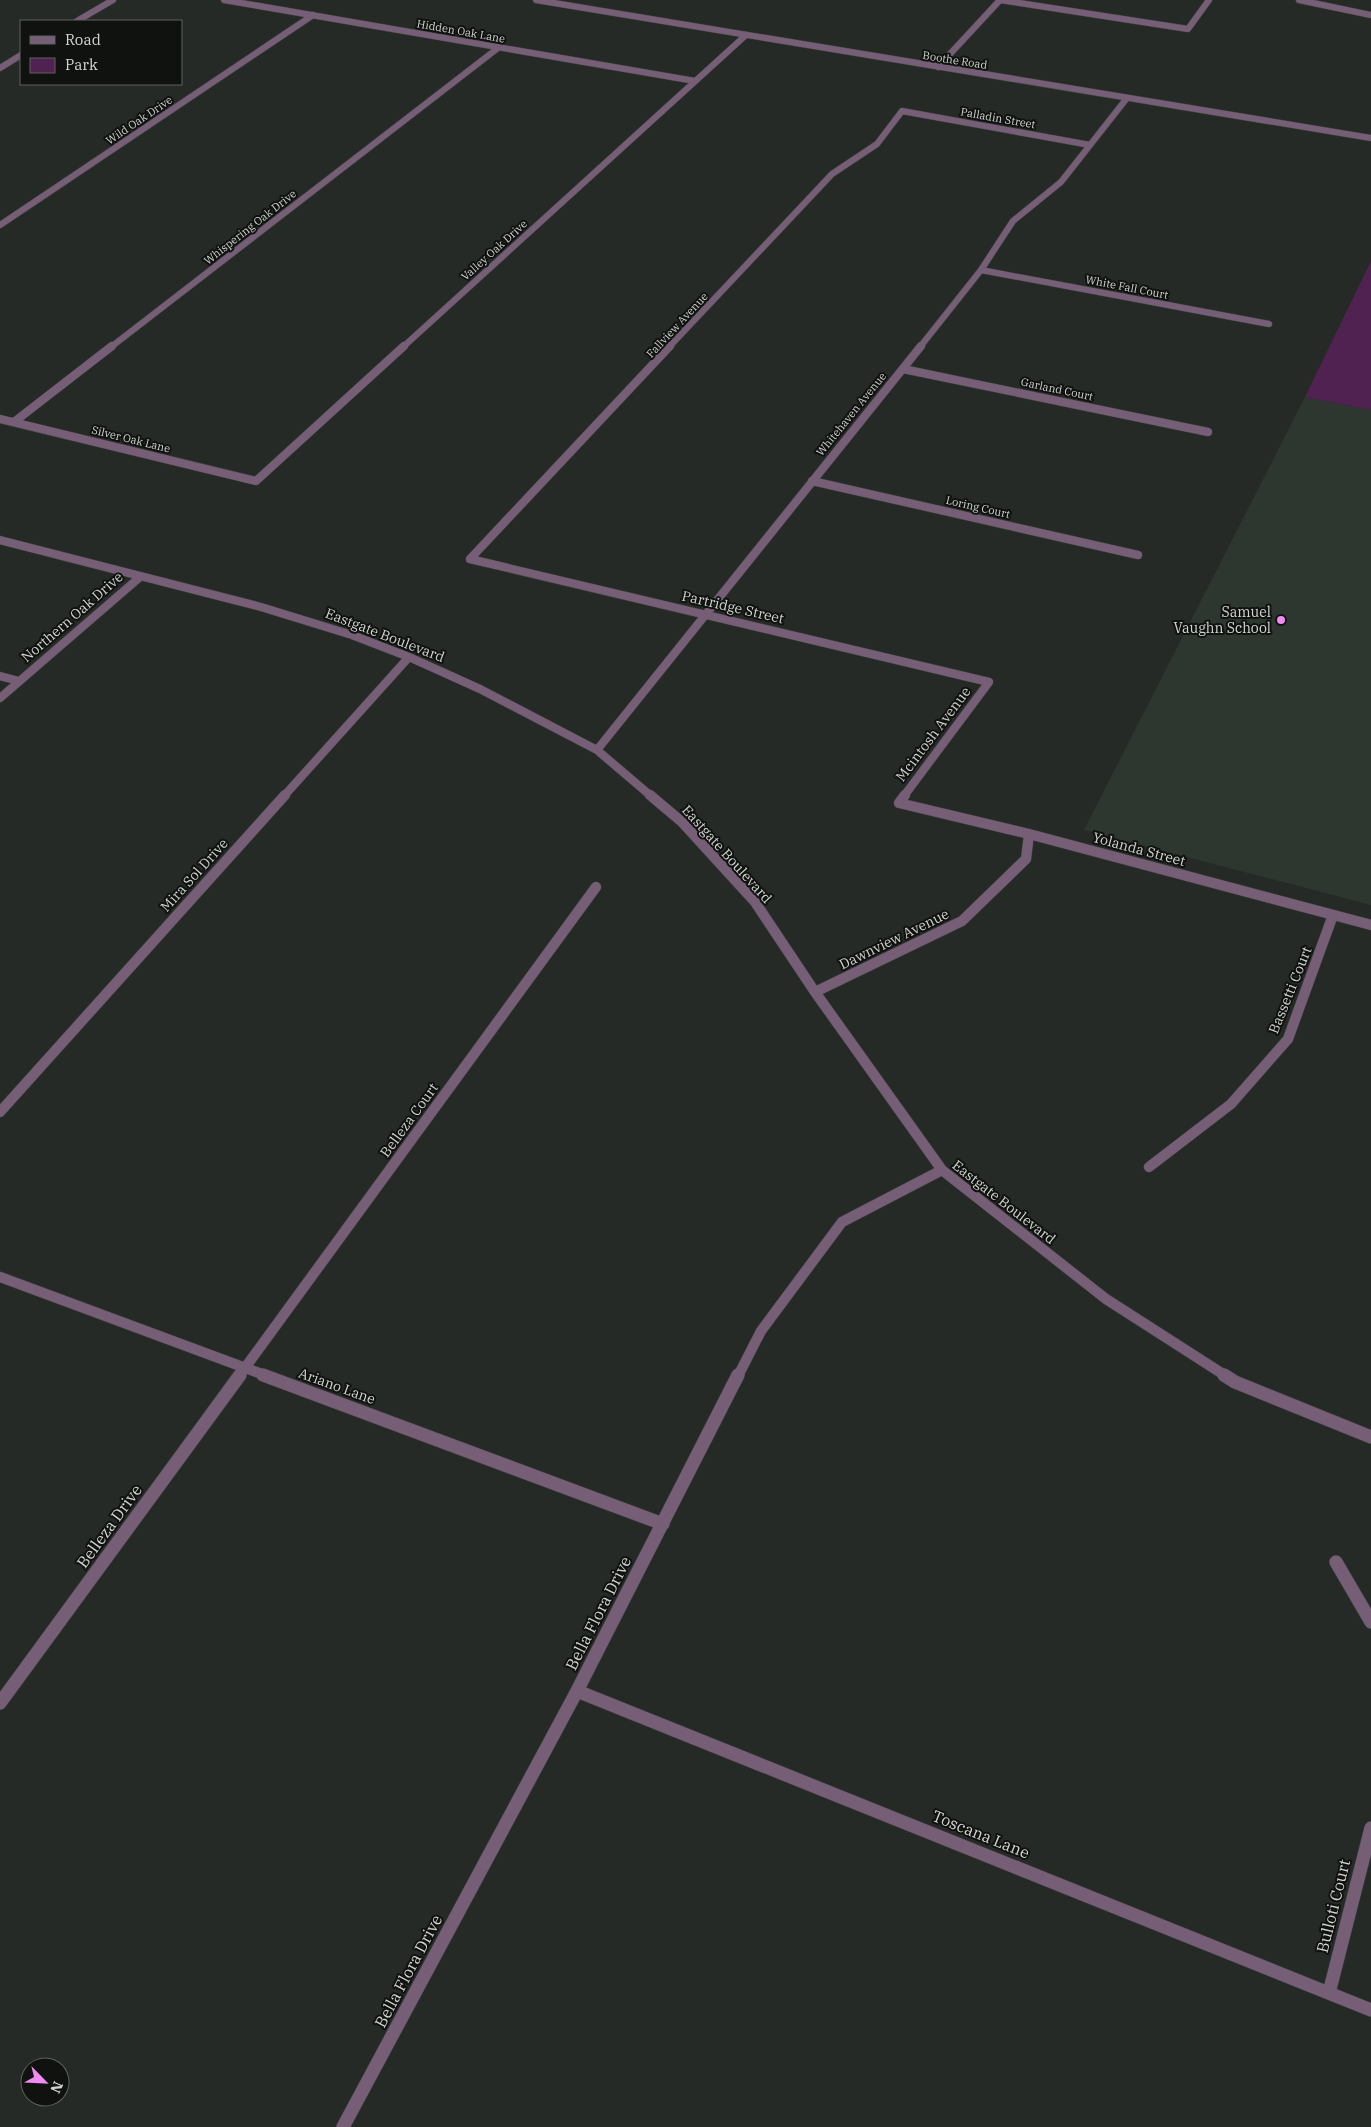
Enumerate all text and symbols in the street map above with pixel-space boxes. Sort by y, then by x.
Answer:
street label: Hidden Oak Lane [416,16,506,46]
legend [20,20,182,85]
text: Road [65,30,101,49]
street label: Boothe Road [922,48,989,72]
text: Park [65,55,98,74]
street label: Wild Oak Drive [103,93,175,147]
street label: Palladin Street [959,105,1037,132]
street label: Whispering Oak Drive [201,186,299,267]
street label: Valley Oak Drive [458,217,530,283]
street label: White Fall Court [1085,272,1170,302]
street label: Fallview Avenue [643,289,711,361]
street label: Whitehaven Avenue [813,369,889,459]
street label: Garland Court [1020,375,1094,404]
street label: Silver Oak Lane [90,422,172,456]
street label: Loring Court [944,493,1012,521]
street label: Northern Oak Drive [17,568,127,666]
street label: Partridge Street [680,587,786,628]
place label: Samuel Vaughn School [1174,603,1271,637]
street label: Eastgate Boulevard [323,604,448,666]
marker: Samuel Vaughn School [1275,614,1287,626]
street label: Mcintosh Avenue [892,683,974,785]
street label: Eastgate Boulevard [678,801,776,907]
street label: Yolanda Street [1091,828,1187,870]
street label: Mira Sol Drive [156,835,232,915]
street label: Dawnview Avenue [836,905,952,973]
street label: Bassetti Court [1264,944,1316,1036]
street label: Belleza Court [376,1079,442,1161]
street label: Eastgate Boulevard [949,1156,1060,1248]
street label: Ariano Lane [296,1364,378,1408]
street label: Belleza Drive [72,1480,146,1572]
street label: Bella Flora Drive [561,1553,635,1673]
street label: Toscana Lane [929,1805,1033,1863]
street label: Bulloti Court [1312,1857,1354,1955]
street label: Bella Flora Drive [370,1911,446,2031]
north arrow [20,2057,70,2107]
text: N [46,2079,67,2096]

